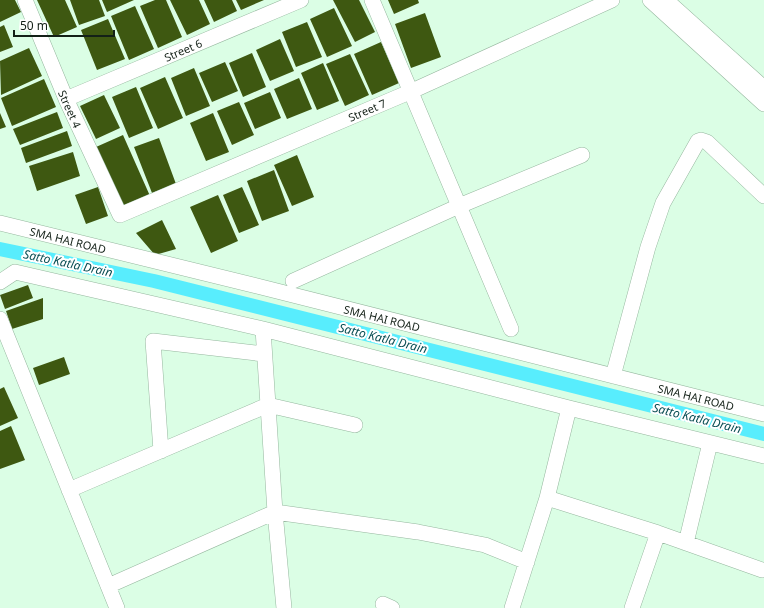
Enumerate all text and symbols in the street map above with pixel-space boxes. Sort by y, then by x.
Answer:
scale bar [14,12,114,38]
text: 50 m [20,17,48,34]
street label: Street 6 [162,35,204,65]
street label: Street 4 [55,88,85,131]
street label: Street 7 [346,95,388,125]
street label: SMA HAI ROAD [28,223,108,257]
water label: Satto Katla Drain [22,245,114,281]
street label: SMA HAI ROAD [342,301,422,335]
water label: Satto Katla Drain [337,319,429,357]
street label: SMA HAI ROAD [656,380,736,414]
water label: Satto Katla Drain [651,399,743,437]

